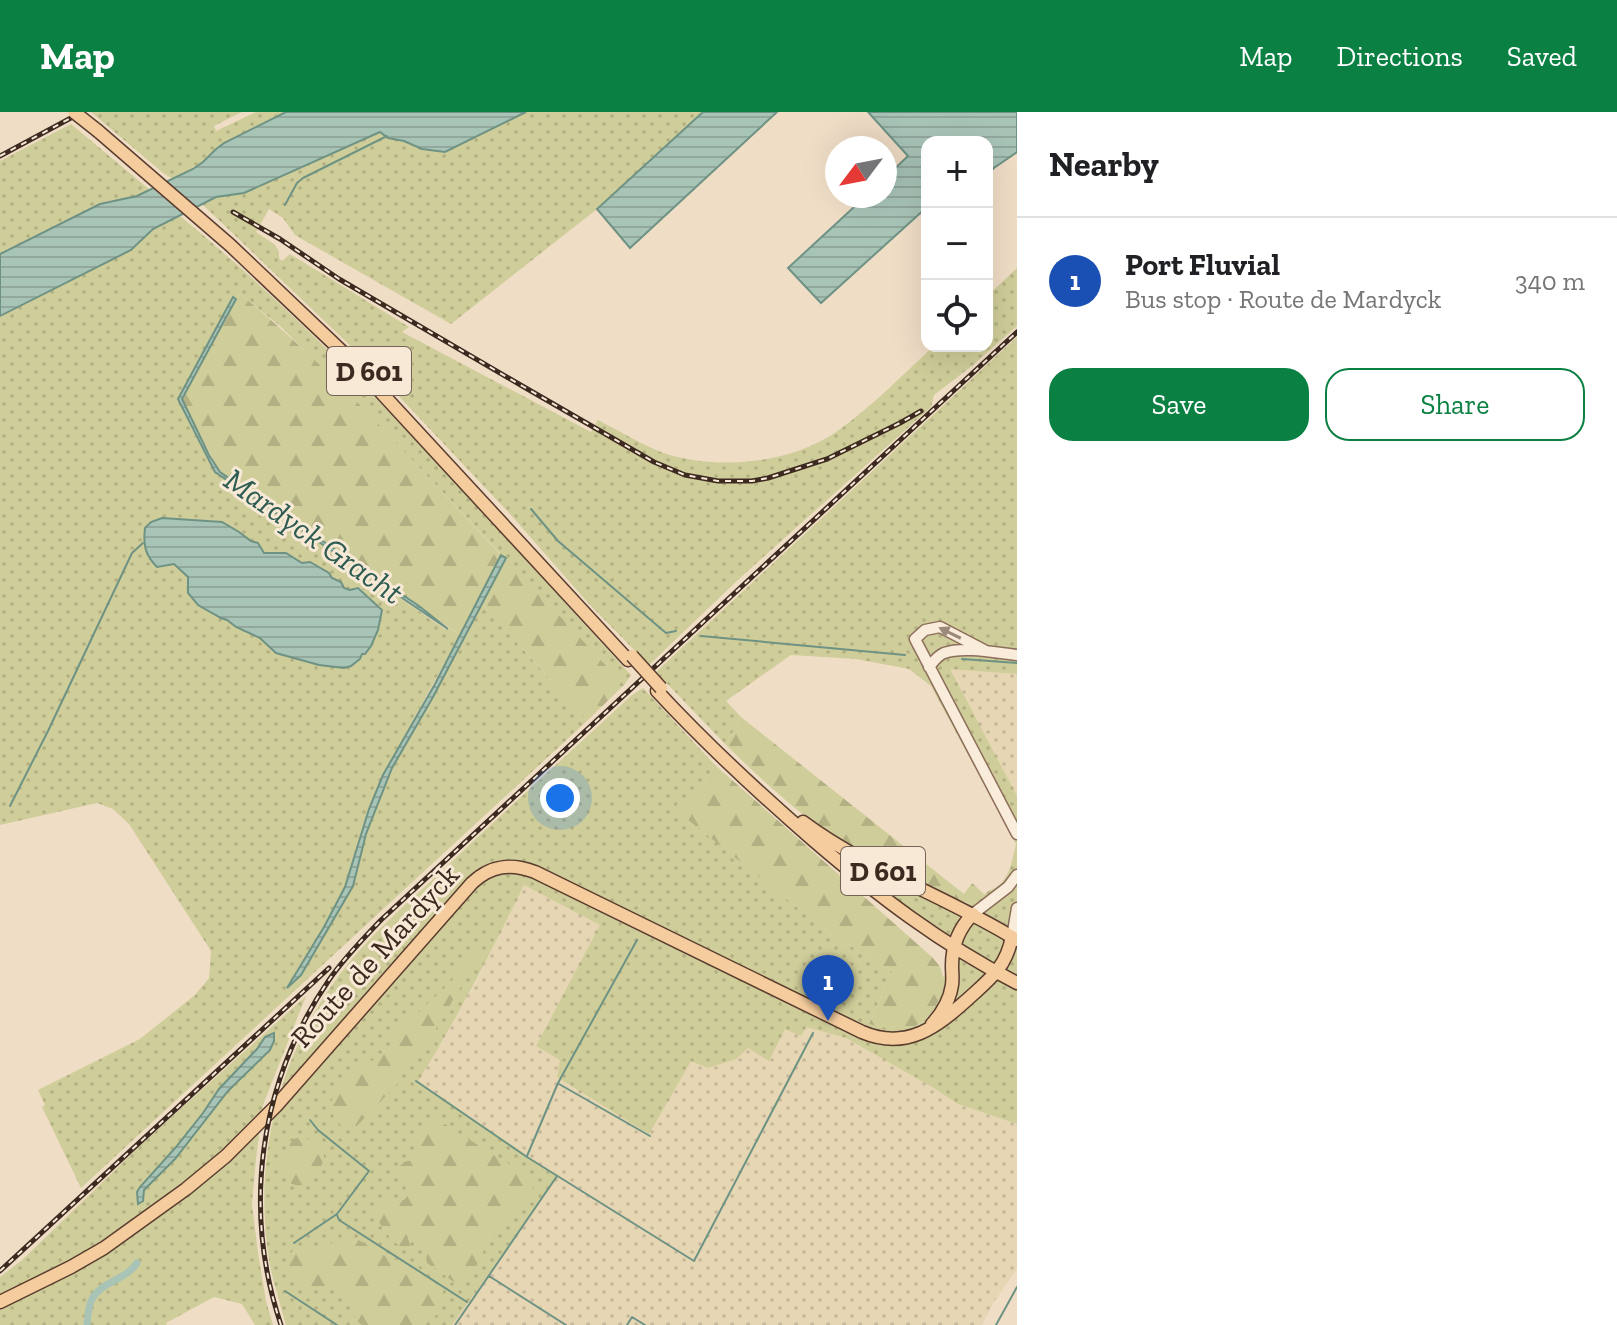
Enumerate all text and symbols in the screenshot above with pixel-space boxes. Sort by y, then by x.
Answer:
text: Map [40,33,115,79]
text: Map [1239,40,1292,73]
text: Directions [1336,40,1463,73]
text: Saved [1507,40,1577,73]
north arrow [825,136,897,208]
map controls [921,136,993,352]
button: + [921,136,993,208]
text: Nearby [1049,144,1159,185]
button: − [921,208,993,280]
text: Port Fluvial [1125,247,1280,283]
text: 1 [1070,265,1080,297]
text: 340 m [1515,265,1585,297]
button: locate [921,280,993,352]
text: Bus stop · Route de Mardyck [1125,283,1441,315]
road number: D 601 [327,347,411,395]
button: Save [1049,368,1309,441]
button: Share [1325,368,1585,441]
water label: Mardyck Gracht [217,460,411,612]
one-way arrow [938,627,961,640]
your location [540,778,580,818]
road number: D 601 [841,847,925,895]
street label: Route de Mardyck [283,857,467,1055]
pin: 1 [802,955,854,1021]

